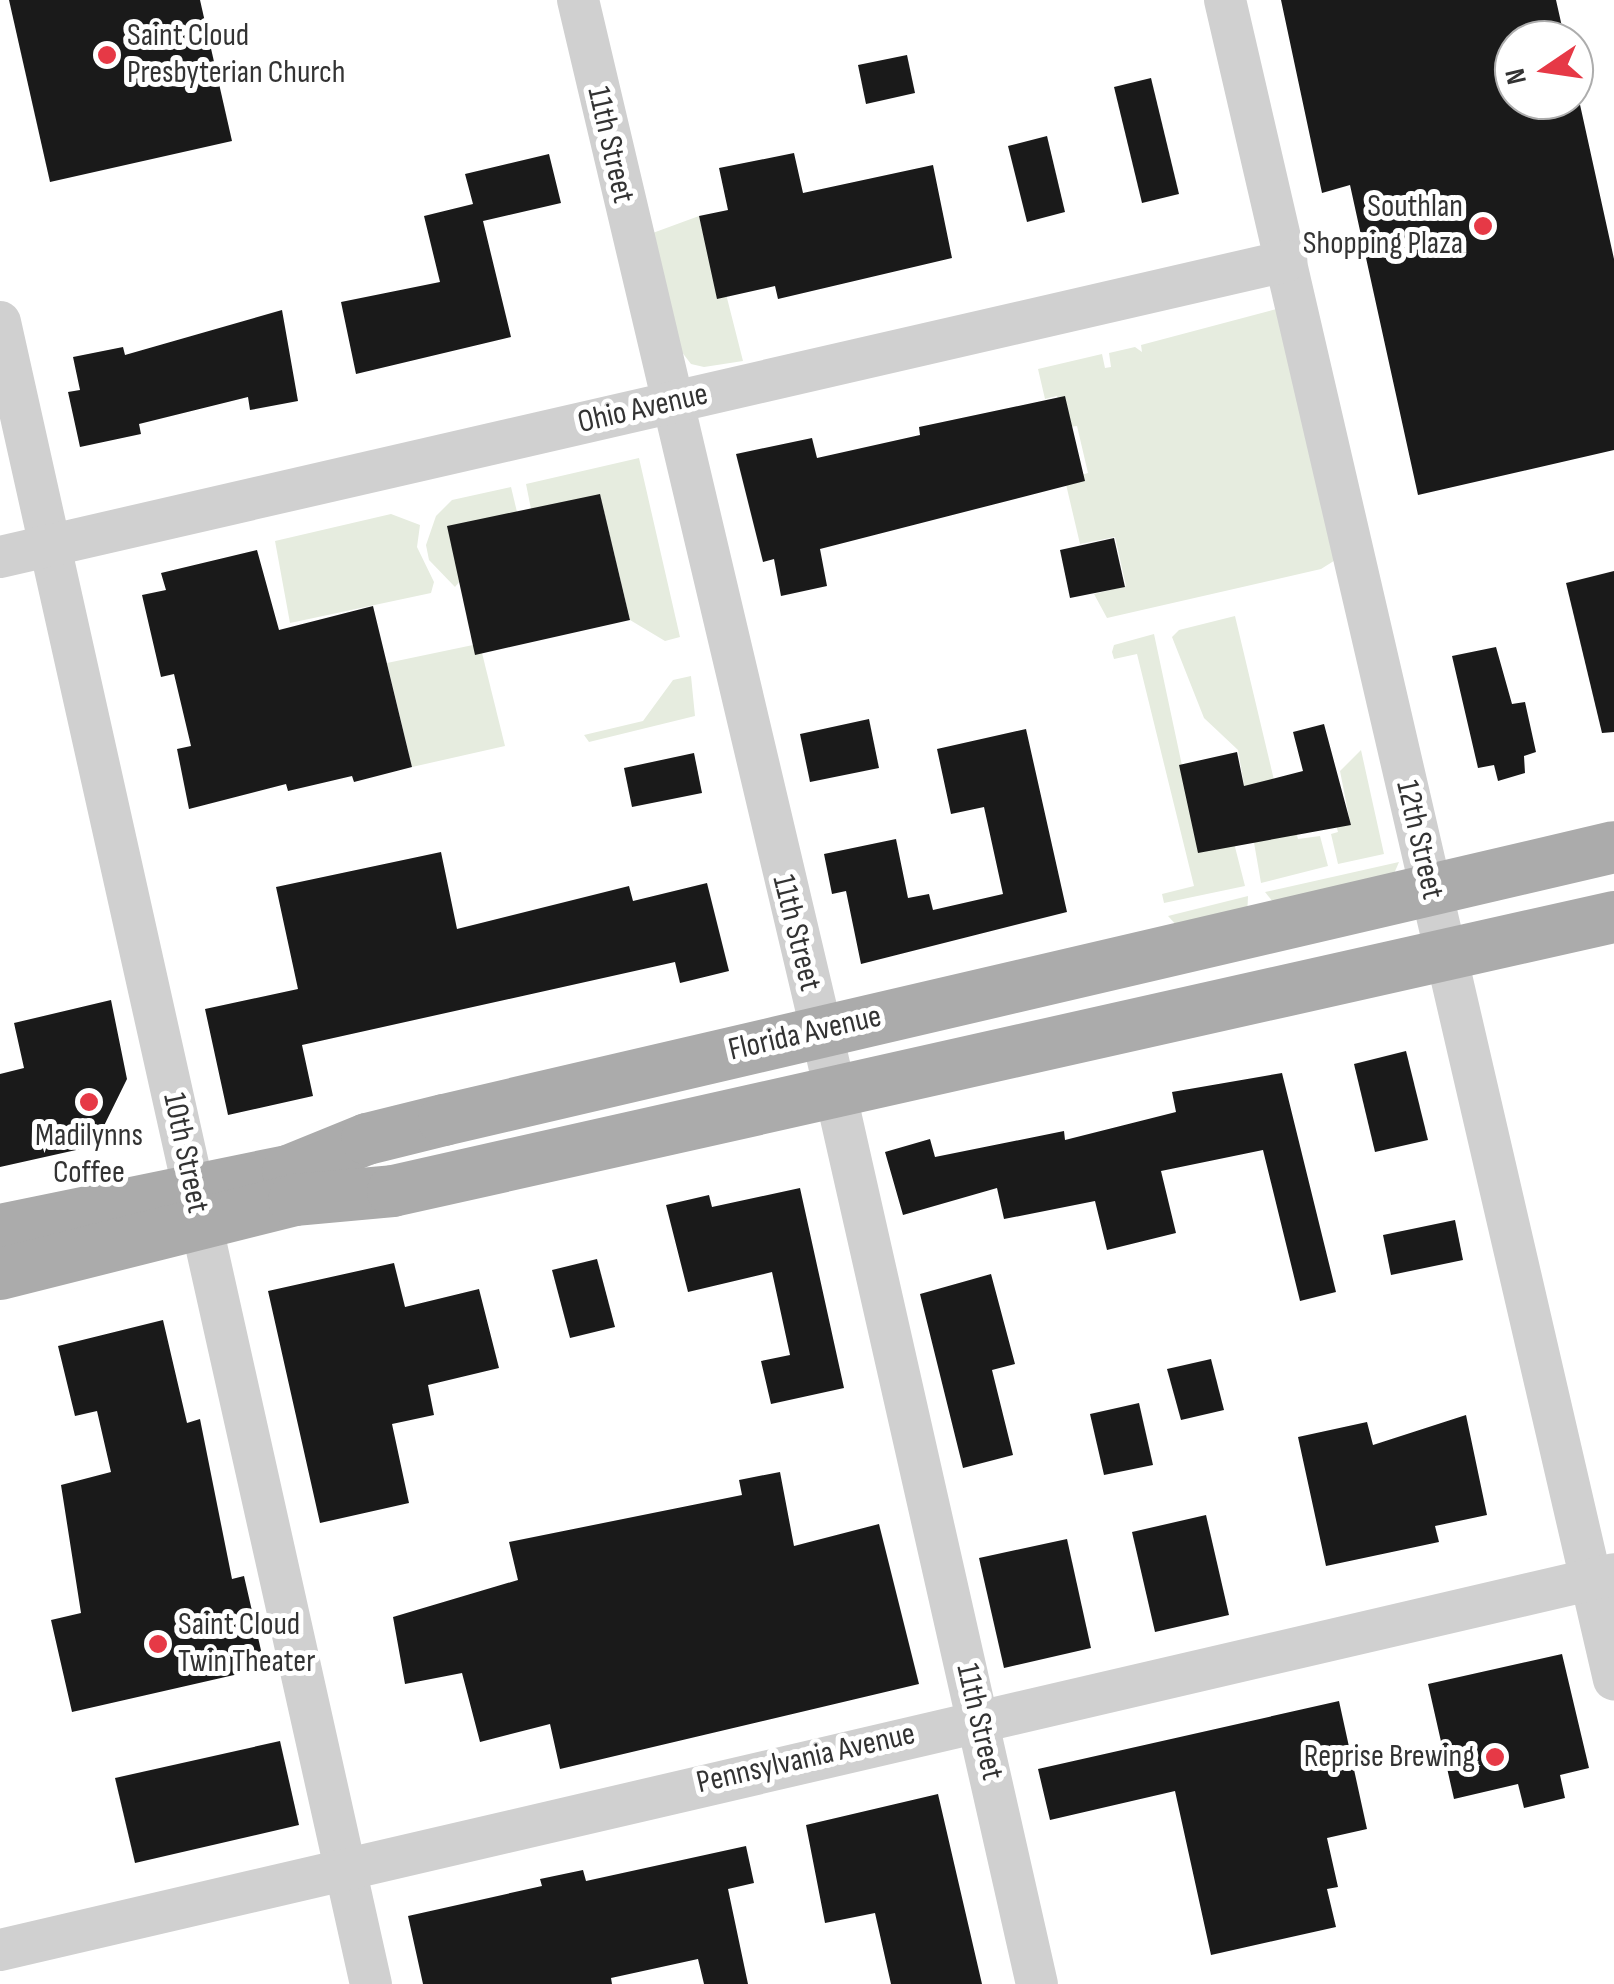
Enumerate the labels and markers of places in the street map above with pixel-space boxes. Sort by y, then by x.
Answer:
place label: Saint Cloud Presbyterian Church [127,18,346,93]
marker: Saint Cloud Presbyterian Church [96,44,118,66]
place label: Southlan Shopping Plaza [1303,189,1463,264]
marker: Southlan Shopping Plaza [1472,215,1494,237]
marker: Madilynns Coffee [78,1091,100,1113]
place label: Madilynns Coffee [35,1118,143,1193]
place label: Saint Cloud Twin Theater [178,1607,315,1682]
marker: Saint Cloud Twin Theater [147,1633,169,1655]
place label: Reprise Brewing [1304,1738,1475,1776]
marker: Reprise Brewing [1484,1746,1506,1768]

